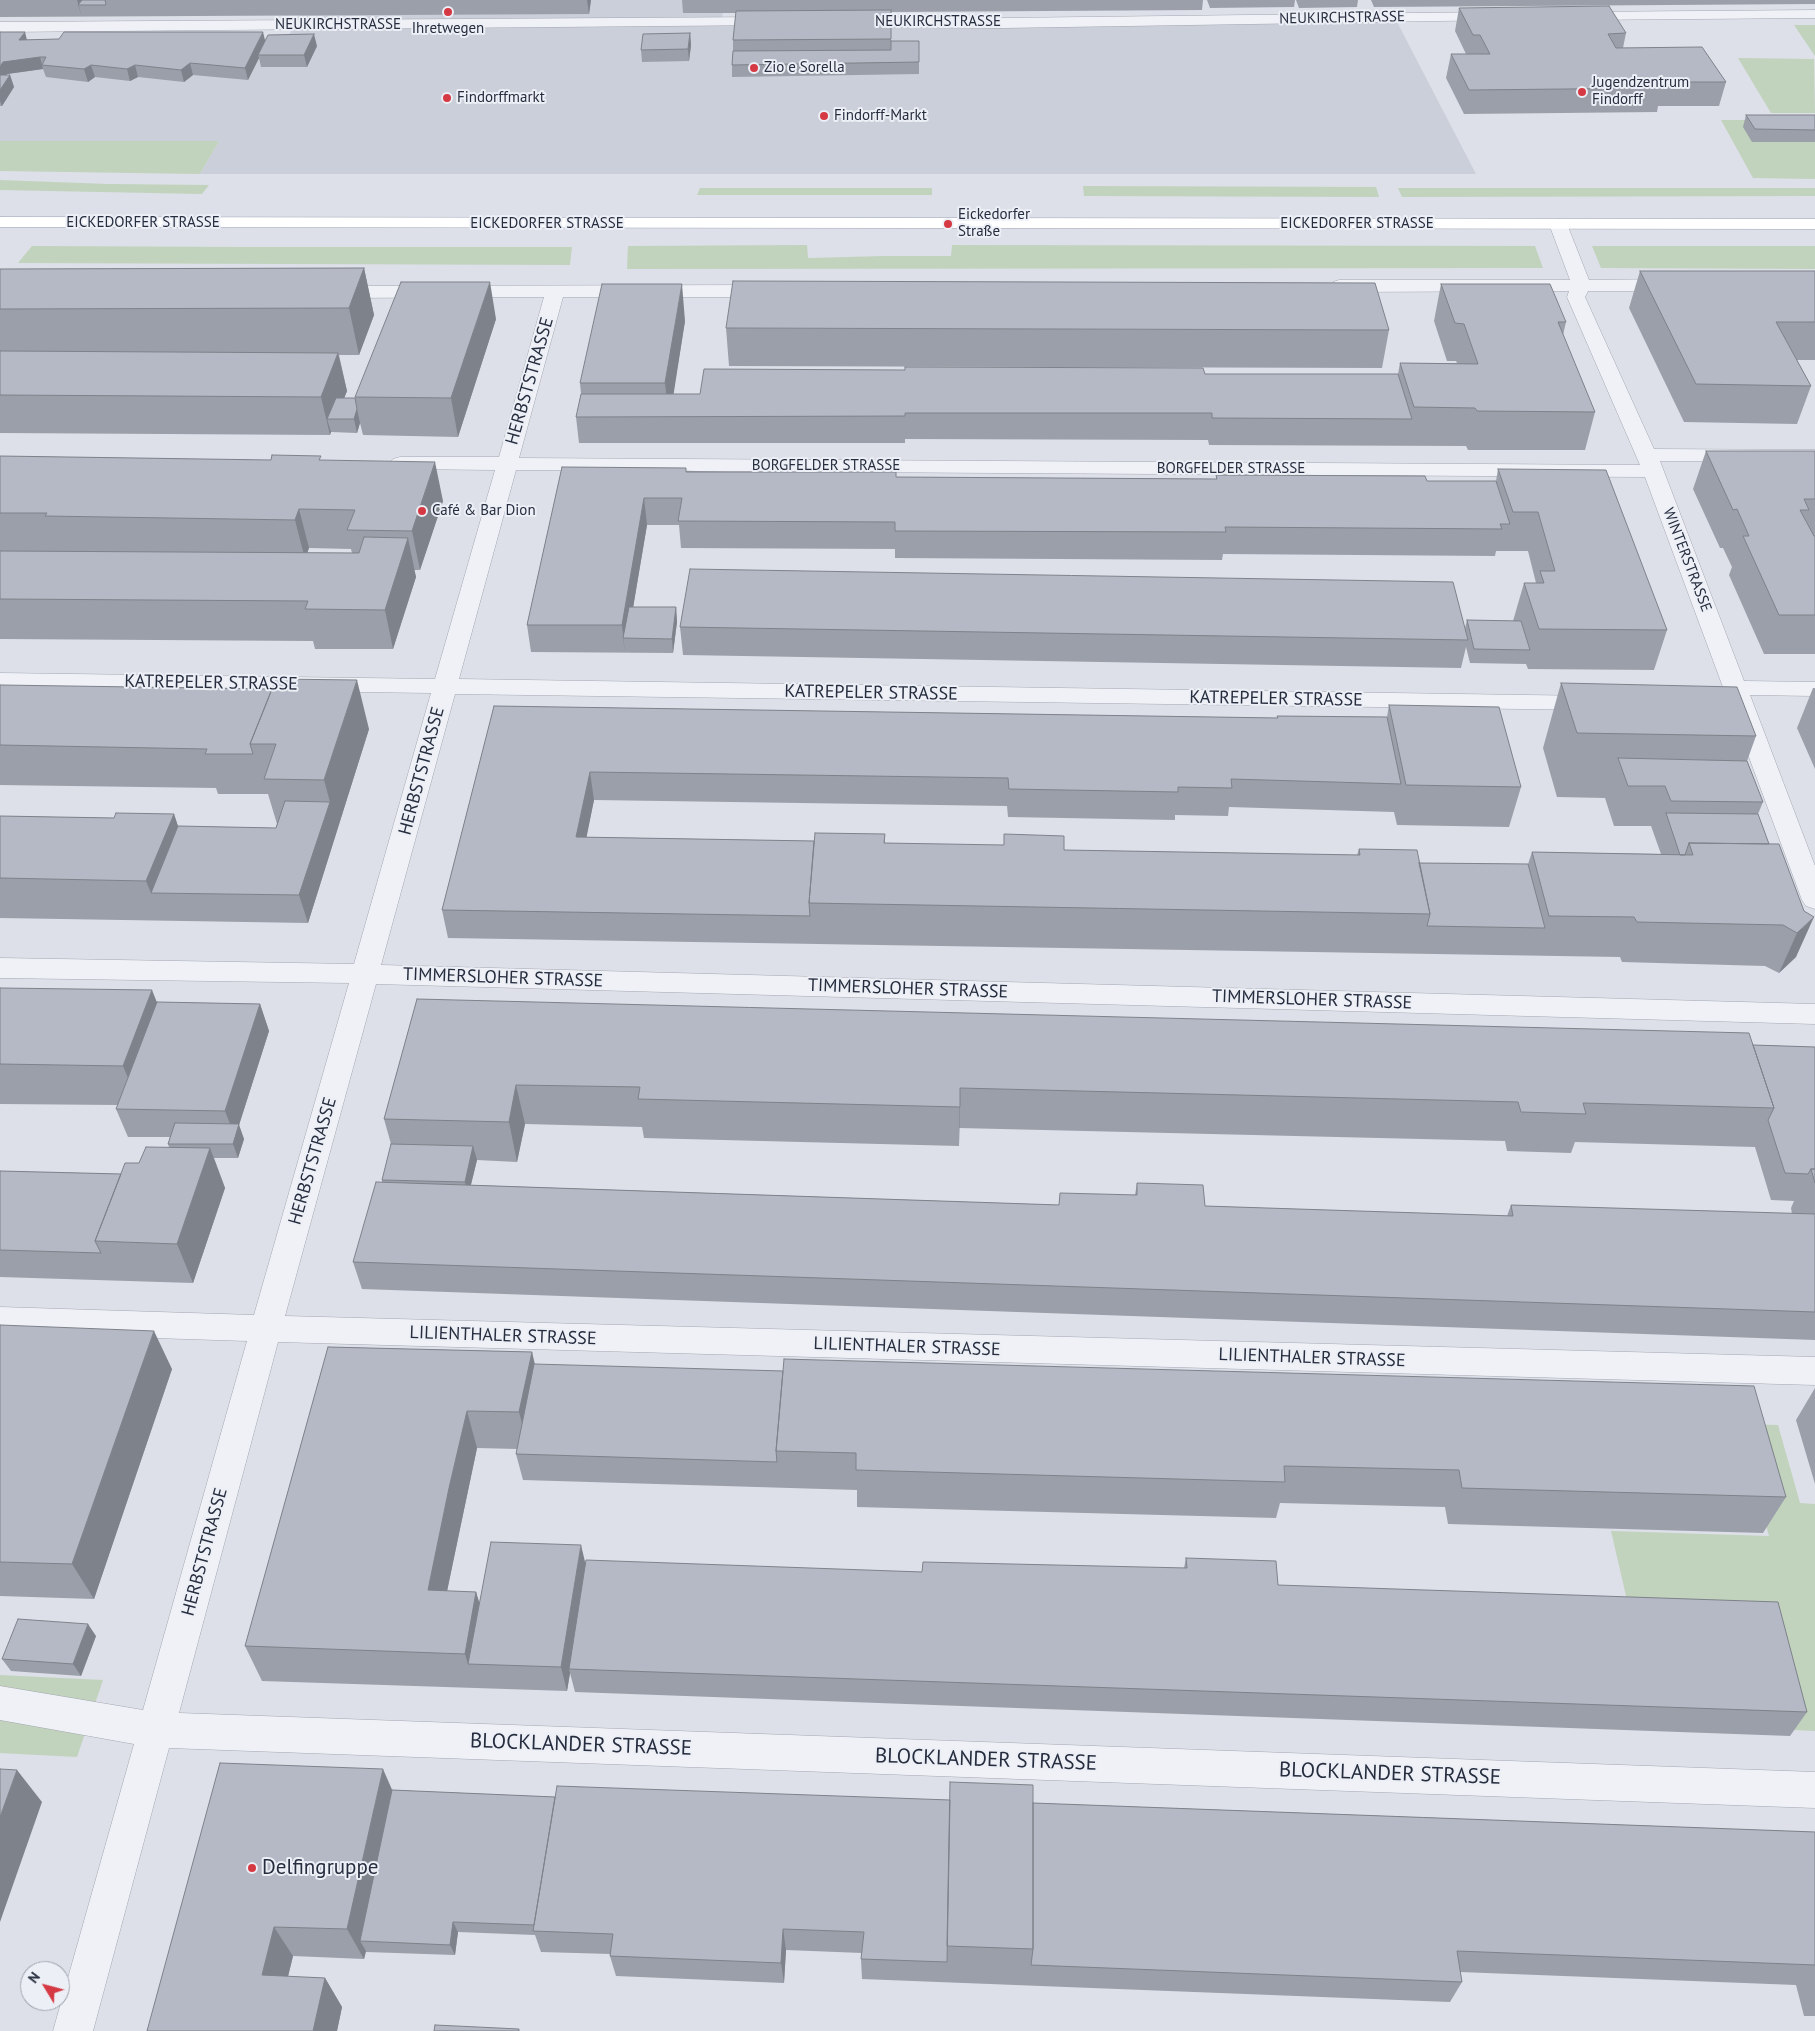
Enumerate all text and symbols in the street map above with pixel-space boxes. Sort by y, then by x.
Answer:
marker: Ihretwegen [442,6,454,18]
street label: NEUKIRCHSTRASSE [1279,8,1405,28]
street label: NEUKIRCHSTRASSE [875,13,1001,31]
street label: NEUKIRCHSTRASSE [275,16,401,34]
place label: Ihretwegen [412,20,484,38]
place label: Zio e Sorella [764,59,845,77]
marker: Zio e Sorella [748,62,760,74]
place label: Jugendzentrum Findorff [1592,74,1689,109]
marker: Jugendzentrum Findorff [1576,86,1588,98]
place label: Findorffmarkt [457,89,545,107]
marker: Findorffmarkt [441,92,453,104]
place label: Findorff-Markt [834,107,927,125]
marker: Findorff-Markt [818,110,830,122]
place label: Eickedorfer Straße [958,206,1030,241]
street label: EICKEDORFER STRASSE [66,214,220,232]
street label: EICKEDORFER STRASSE [470,215,624,233]
street label: EICKEDORFER STRASSE [1280,215,1434,233]
marker: Eickedorfer Straße [942,218,954,230]
street label: HERBSTSTRASSE [501,315,559,447]
street label: BORGFELDER STRASSE [752,457,900,475]
street label: BORGFELDER STRASSE [1157,460,1305,478]
place label: Café & Bar Dion [432,502,536,520]
marker: Café & Bar Dion [416,505,428,517]
street label: WINTERSTRASSE [1659,506,1715,614]
street label: KATREPELER STRASSE [124,671,298,695]
street label: KATREPELER STRASSE [784,681,958,705]
street label: KATREPELER STRASSE [1189,687,1363,711]
street label: HERBSTSTRASSE [395,705,449,837]
street label: TIMMERSLOHER STRASSE [402,964,604,992]
street label: TIMMERSLOHER STRASSE [807,975,1009,1003]
street label: TIMMERSLOHER STRASSE [1211,986,1413,1014]
street label: HERBSTSTRASSE [284,1095,342,1227]
street label: LILIENTHALER STRASSE [409,1322,597,1350]
street label: LILIENTHALER STRASSE [813,1333,1001,1361]
street label: LILIENTHALER STRASSE [1218,1344,1406,1372]
street label: HERBSTSTRASSE [178,1486,232,1618]
street label: BLOCKLANDER STRASSE [470,1729,692,1761]
street label: BLOCKLANDER STRASSE [875,1744,1097,1776]
street label: BLOCKLANDER STRASSE [1279,1758,1501,1790]
place label: Delfingruppe [262,1855,378,1881]
marker: Delfingruppe [246,1862,258,1874]
north arrow [20,1961,70,2011]
text: N [24,1968,44,1987]

